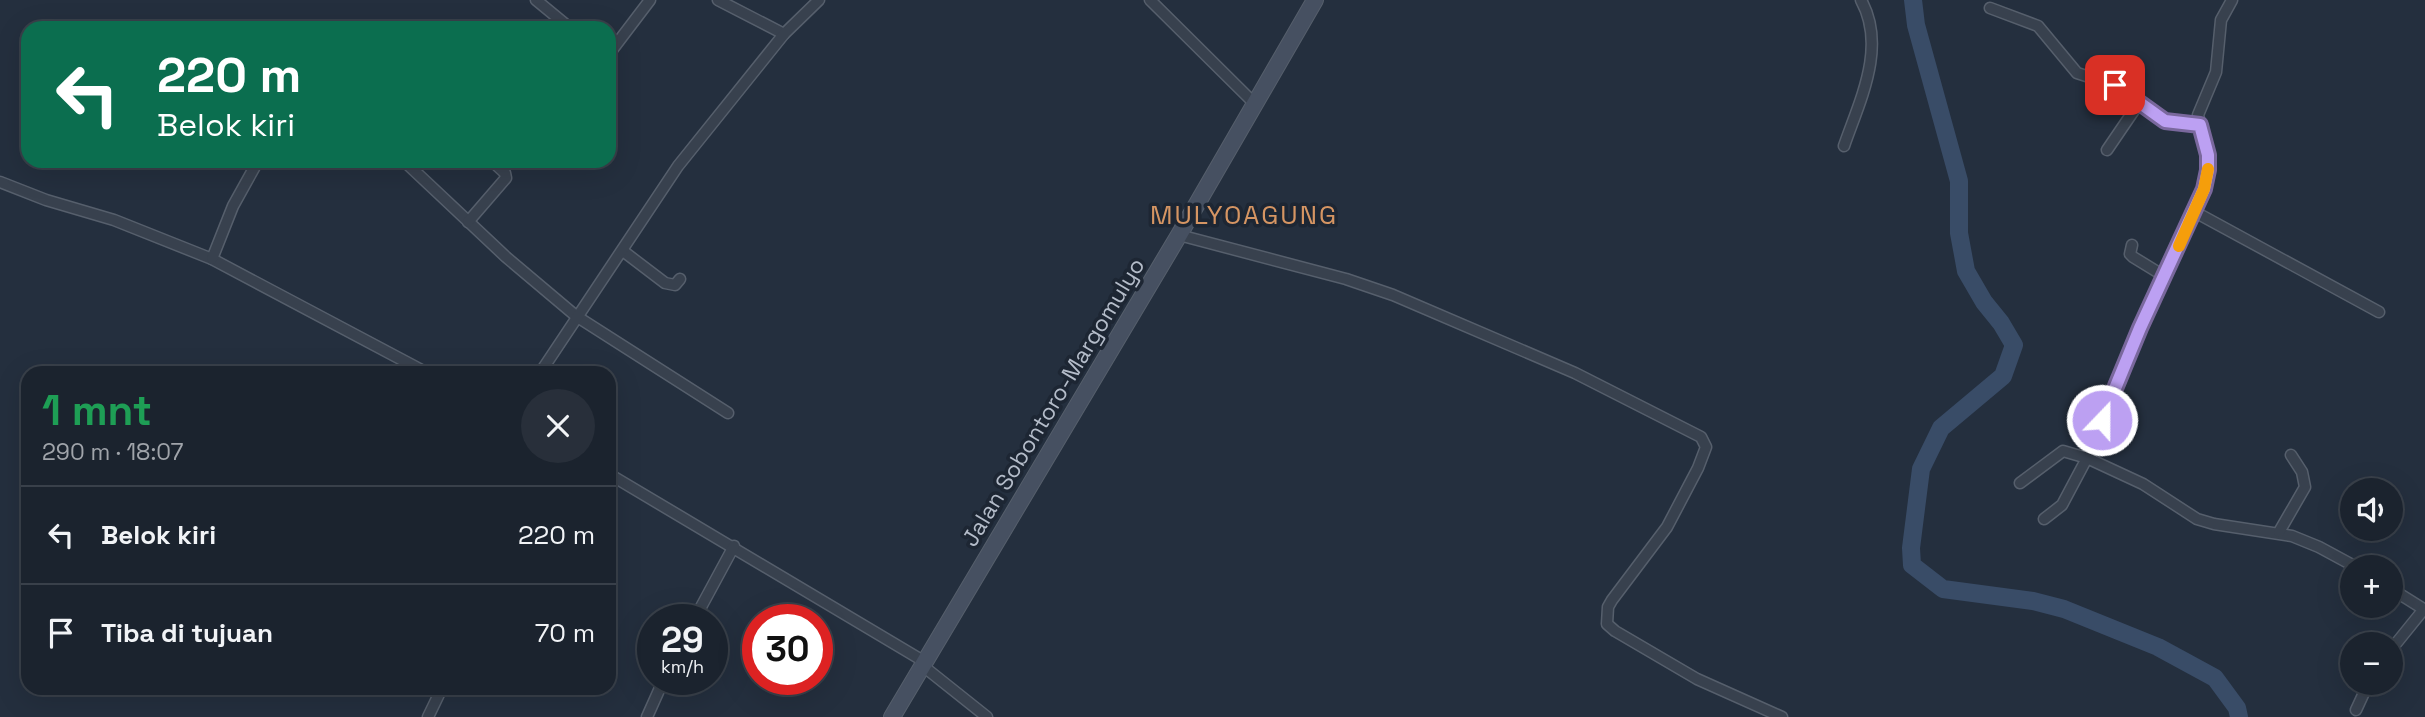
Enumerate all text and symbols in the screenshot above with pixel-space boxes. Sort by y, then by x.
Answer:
text: 220 m [157,44,301,106]
icon: left [42,49,133,140]
pin [2085,55,2145,115]
icon: arrive [2096,66,2134,104]
text: Belok kiri [157,105,295,145]
district label: MULYOAGUNG [1150,198,1338,232]
street label: Jalan Sobontoro-Margomulyo [955,252,1151,552]
position arrow [2065,383,2139,457]
text: 1 mnt [42,384,152,437]
button: close [521,389,595,463]
text: 290 m · 18:07 [42,437,184,467]
map controls [2340,478,2403,695]
button: sound [2340,478,2403,541]
icon: left [42,516,80,554]
text: Belok kiri [101,518,216,552]
text: 220 m [518,518,595,552]
button: + [2340,555,2403,618]
speed limit sign: 30 [742,604,833,695]
icon: arrive [42,614,80,652]
text: Tiba di tujuan [101,616,273,650]
text: 70 m [535,616,595,650]
text: 29 [661,618,704,662]
button: − [2340,632,2403,695]
text: km/h [661,655,704,678]

